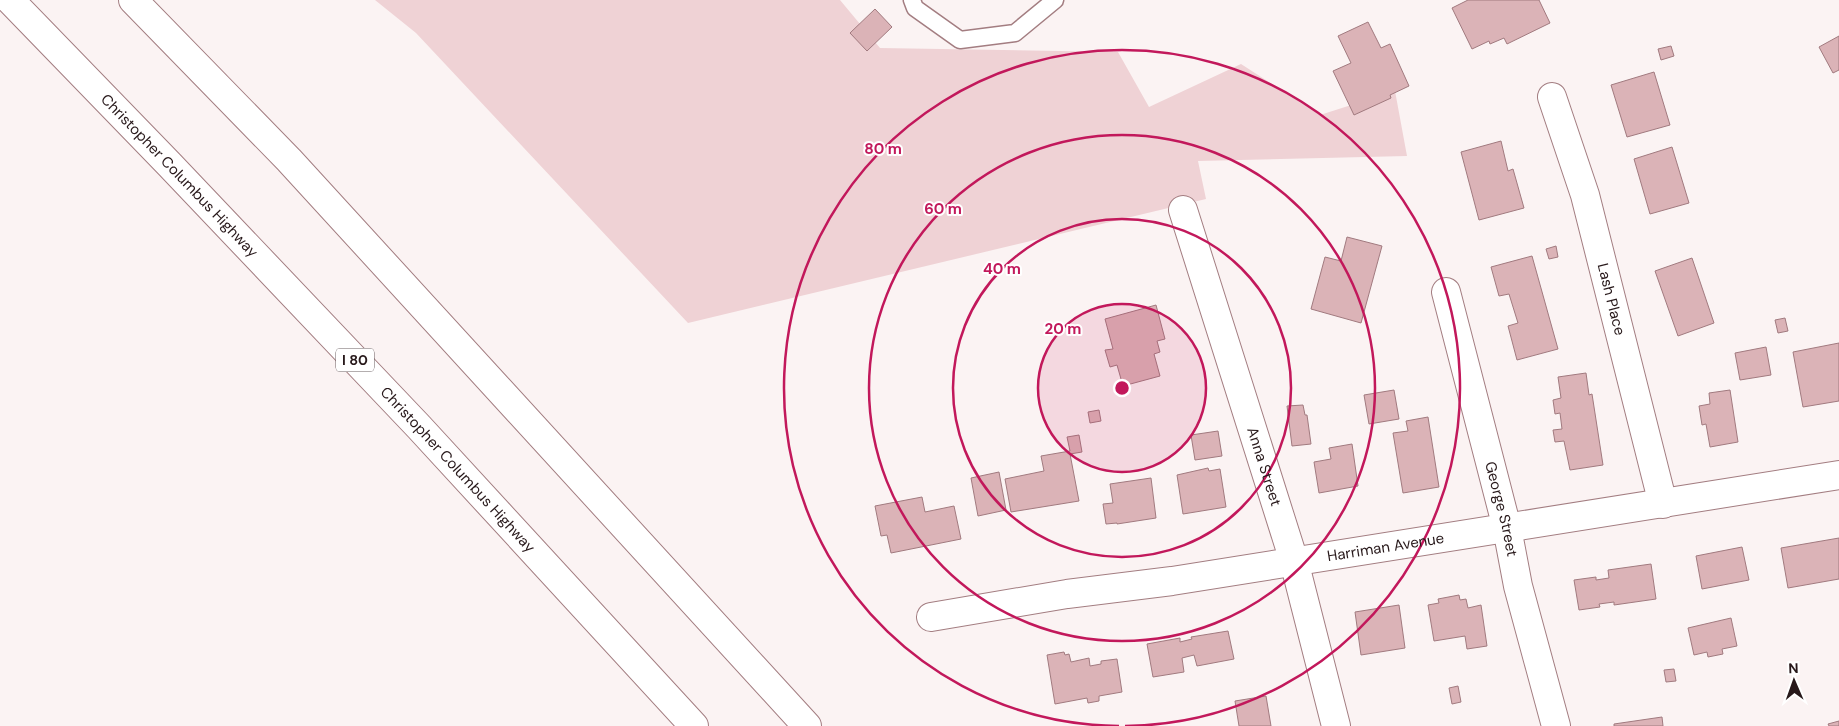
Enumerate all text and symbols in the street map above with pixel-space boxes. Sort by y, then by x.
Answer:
street label: Christopher Columbus Highway [96,89,263,262]
text: 80 m [864,139,902,159]
text: 60 m [924,199,962,219]
text: 40 m [983,259,1021,279]
street label: Lash Place [1593,261,1630,337]
text: 20 m [1045,319,1081,339]
road number: I 80 [336,348,374,372]
centre of rings [1113,379,1131,397]
street label: Christopher Columbus Highway [376,382,540,557]
street label: Anna Street [1242,424,1286,509]
street label: George Street [1480,459,1522,558]
street label: Harriman Avenue [1326,528,1446,566]
north arrow [1769,656,1819,706]
text: N [1788,659,1799,677]

